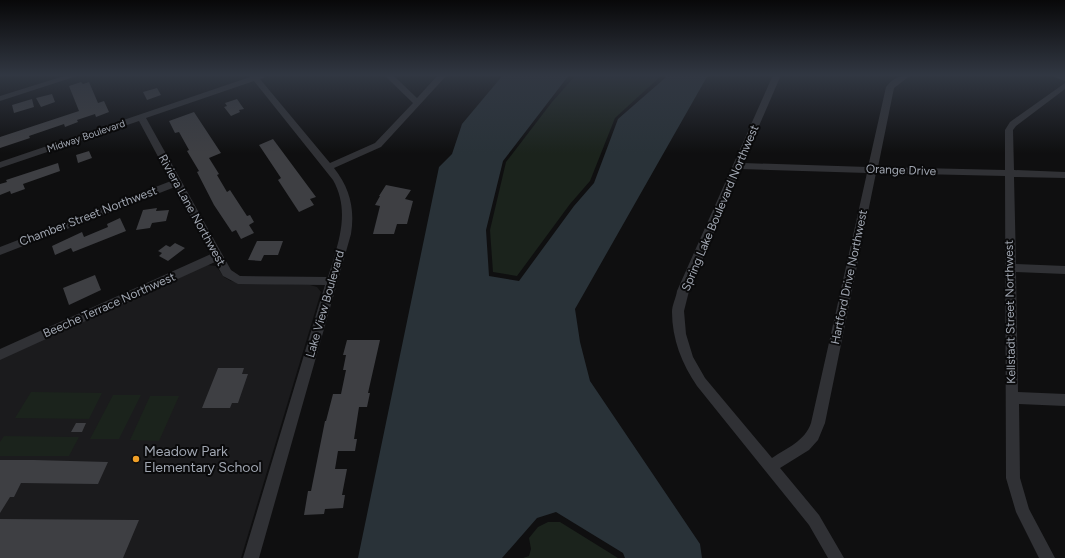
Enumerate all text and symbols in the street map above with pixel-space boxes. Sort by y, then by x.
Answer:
street label: Midway Boulevard [45,117,127,155]
street label: Spring Lake Boulevard Northwest [679,122,762,293]
street label: Riviera Lane Northwest [156,152,229,268]
street label: Orange Drive [866,162,937,178]
street label: Chamber Street Northwest [17,183,159,249]
street label: Hartford Drive Northwest [828,208,870,346]
street label: Kellstadt Street Northwest [1002,240,1018,384]
street label: Lake View Boulevard [303,249,347,359]
street label: Beeche Terrace Northwest [41,269,178,341]
place label: Meadow Park Elementary School [144,443,262,476]
marker: Meadow Park Elementary School [131,454,141,464]

